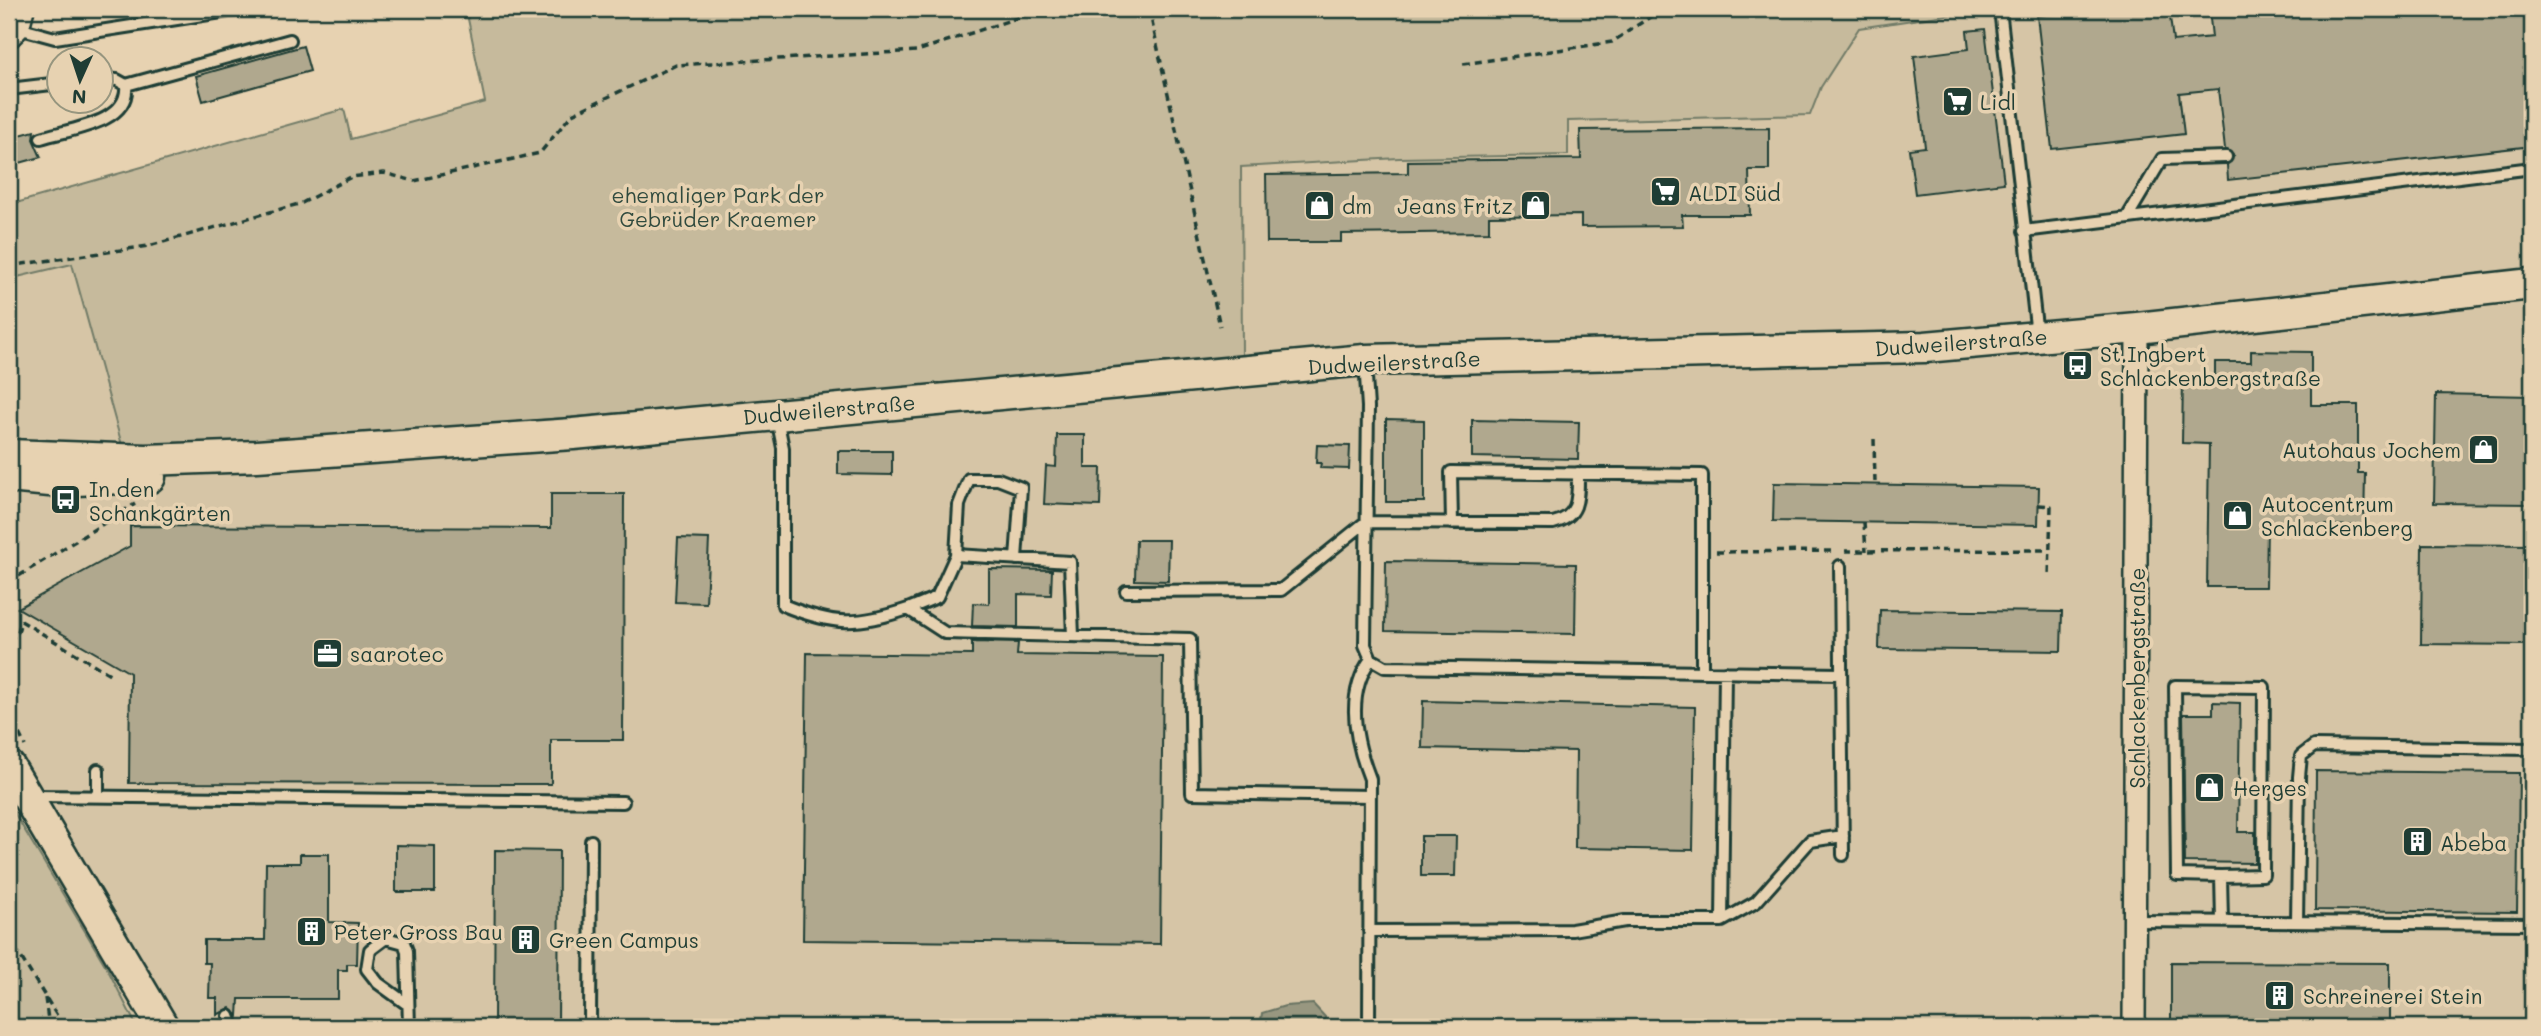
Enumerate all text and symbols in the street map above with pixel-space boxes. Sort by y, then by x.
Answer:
north arrow [46,46,116,116]
supermarket icon: Lidl [1940,84,1974,118]
text: N [71,85,87,110]
place label: Lidl [1980,88,2016,115]
supermarket icon: ALDI Süd [1648,175,1682,209]
place label: ALDI Süd [1688,179,1781,206]
park label: ehemaliger Park der Gebrüder Kraemer [612,181,824,232]
shop icon: dm [1302,188,1336,222]
shop icon: Jeans Fritz [1519,188,1553,222]
place label: dm [1342,192,1372,219]
place label: Jeans Fritz [1397,192,1513,219]
street label: Dudweilerstraße [1874,322,2048,362]
place label: St.Ingbert Schlackenbergstraße [2100,340,2321,391]
street label: Dudweilerstraße [1307,344,1481,380]
bus stop icon: St.Ingbert Schlackenbergstraße [2060,348,2094,382]
street label: Dudweilerstraße [742,388,916,430]
shop icon: Autohaus Jochem [2467,432,2501,466]
place label: Autohaus Jochem [2282,436,2461,463]
place label: In den Schankgärten [89,475,231,526]
bus stop icon: In den Schankgärten [49,483,83,517]
place label: Autocentrum Schlackenberg [2261,490,2413,541]
shop icon: Autocentrum Schlackenberg [2221,498,2255,532]
street label: Schlackenbergstraße [2123,568,2150,788]
office icon: saarotec [310,636,344,670]
place label: saarotec [350,640,444,667]
shop icon: Herges [2193,770,2227,804]
place label: Herges [2233,774,2307,801]
building icon: Abeba [2400,825,2434,859]
place label: Abeba [2440,829,2507,856]
building icon: Peter Gross Bau [294,914,328,948]
place label: Peter Gross Bau [334,918,503,945]
building icon: Green Campus [509,922,543,956]
place label: Green Campus [549,926,699,953]
building icon: Schreinerei Stein [2263,978,2297,1012]
place label: Schreinerei Stein [2303,982,2482,1009]

